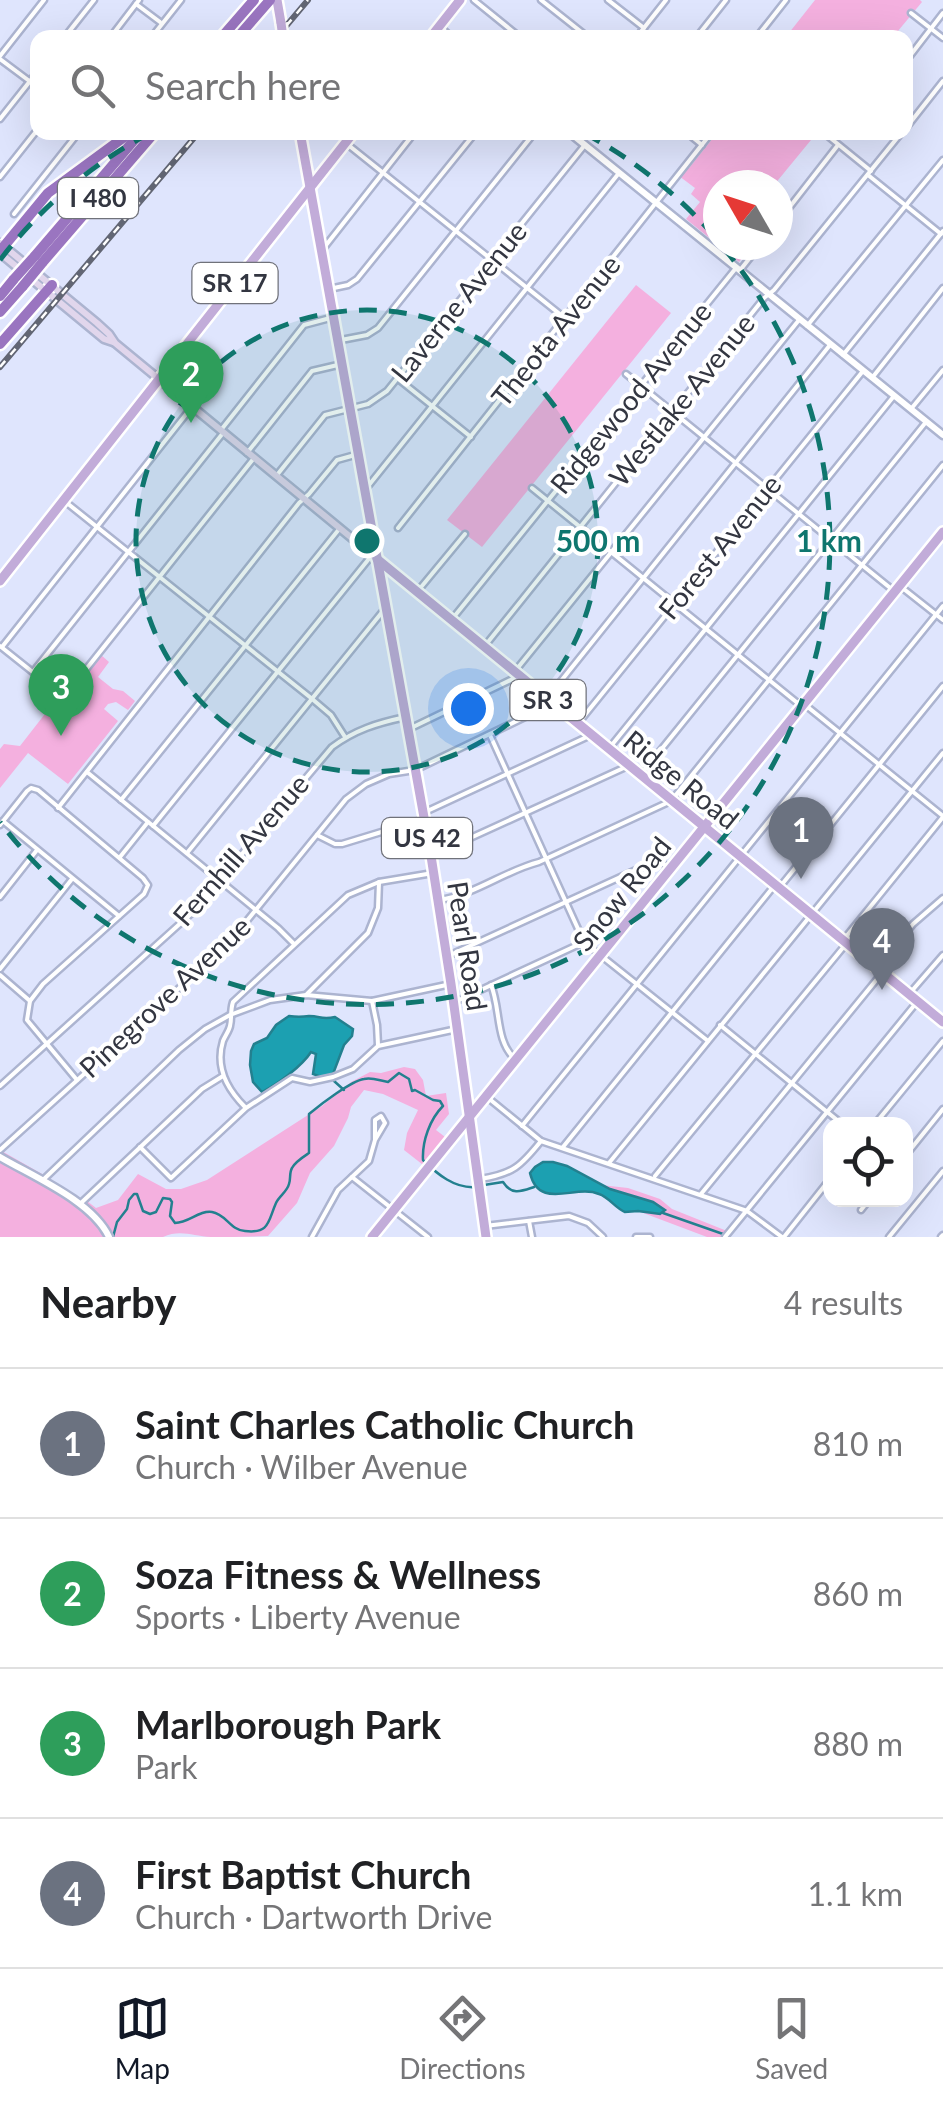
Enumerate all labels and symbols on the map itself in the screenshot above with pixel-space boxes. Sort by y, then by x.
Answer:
north arrow [703,170,793,260]
road number: I 480 [58,178,138,218]
street label: Laverne Avenue [383,214,533,388]
street label: Theota Avenue [484,248,627,413]
road number: SR 17 [192,263,278,303]
street label: Ridgewood Avenue [542,295,718,500]
street label: Westlake Avenue [601,306,761,492]
pin: 2 [158,340,224,423]
street label: Forest Avenue [651,467,788,625]
text: 500 m [556,522,640,558]
text: 1 km [796,522,862,558]
centre of rings [349,523,385,559]
pin: 3 [28,654,94,736]
road number: SR 3 [510,680,586,720]
your location [443,683,494,734]
street label: Ridge Road [617,723,746,836]
street label: Fernhill Avenue [165,767,315,932]
pin: 1 [768,796,834,879]
road number: US 42 [382,818,472,858]
street label: Snow Road [565,829,678,957]
street label: Pearl Road [441,879,495,1013]
street label: Pinegrove Avenue [72,908,257,1084]
pin: 4 [850,908,914,990]

